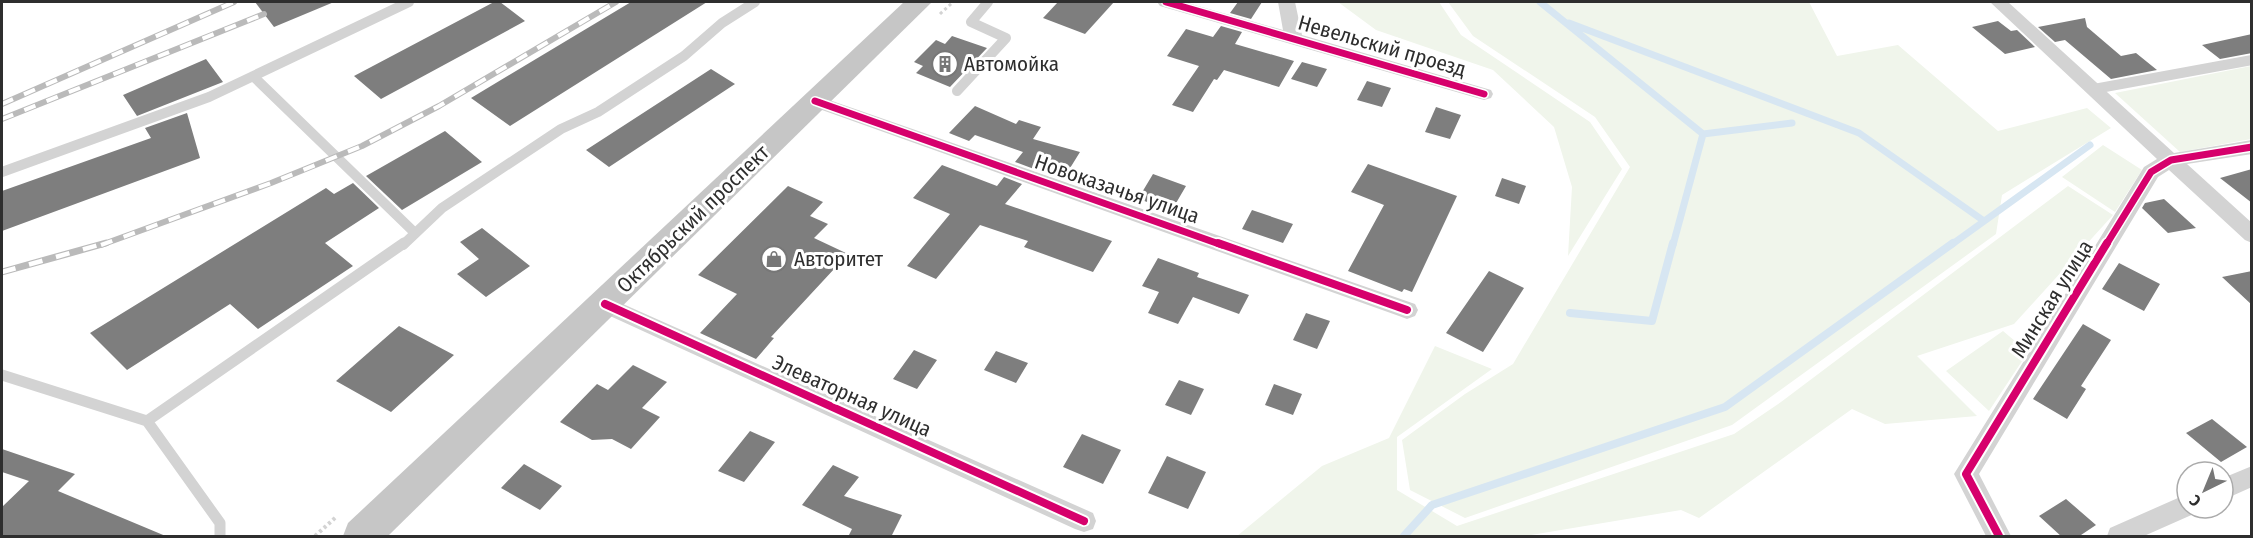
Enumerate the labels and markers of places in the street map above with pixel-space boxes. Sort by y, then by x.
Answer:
building icon: Автомойка [930,49,960,79]
place label: Автомойка [964,51,1059,77]
shop icon: Авторитет [759,244,789,274]
place label: Авторитет [794,246,884,272]

